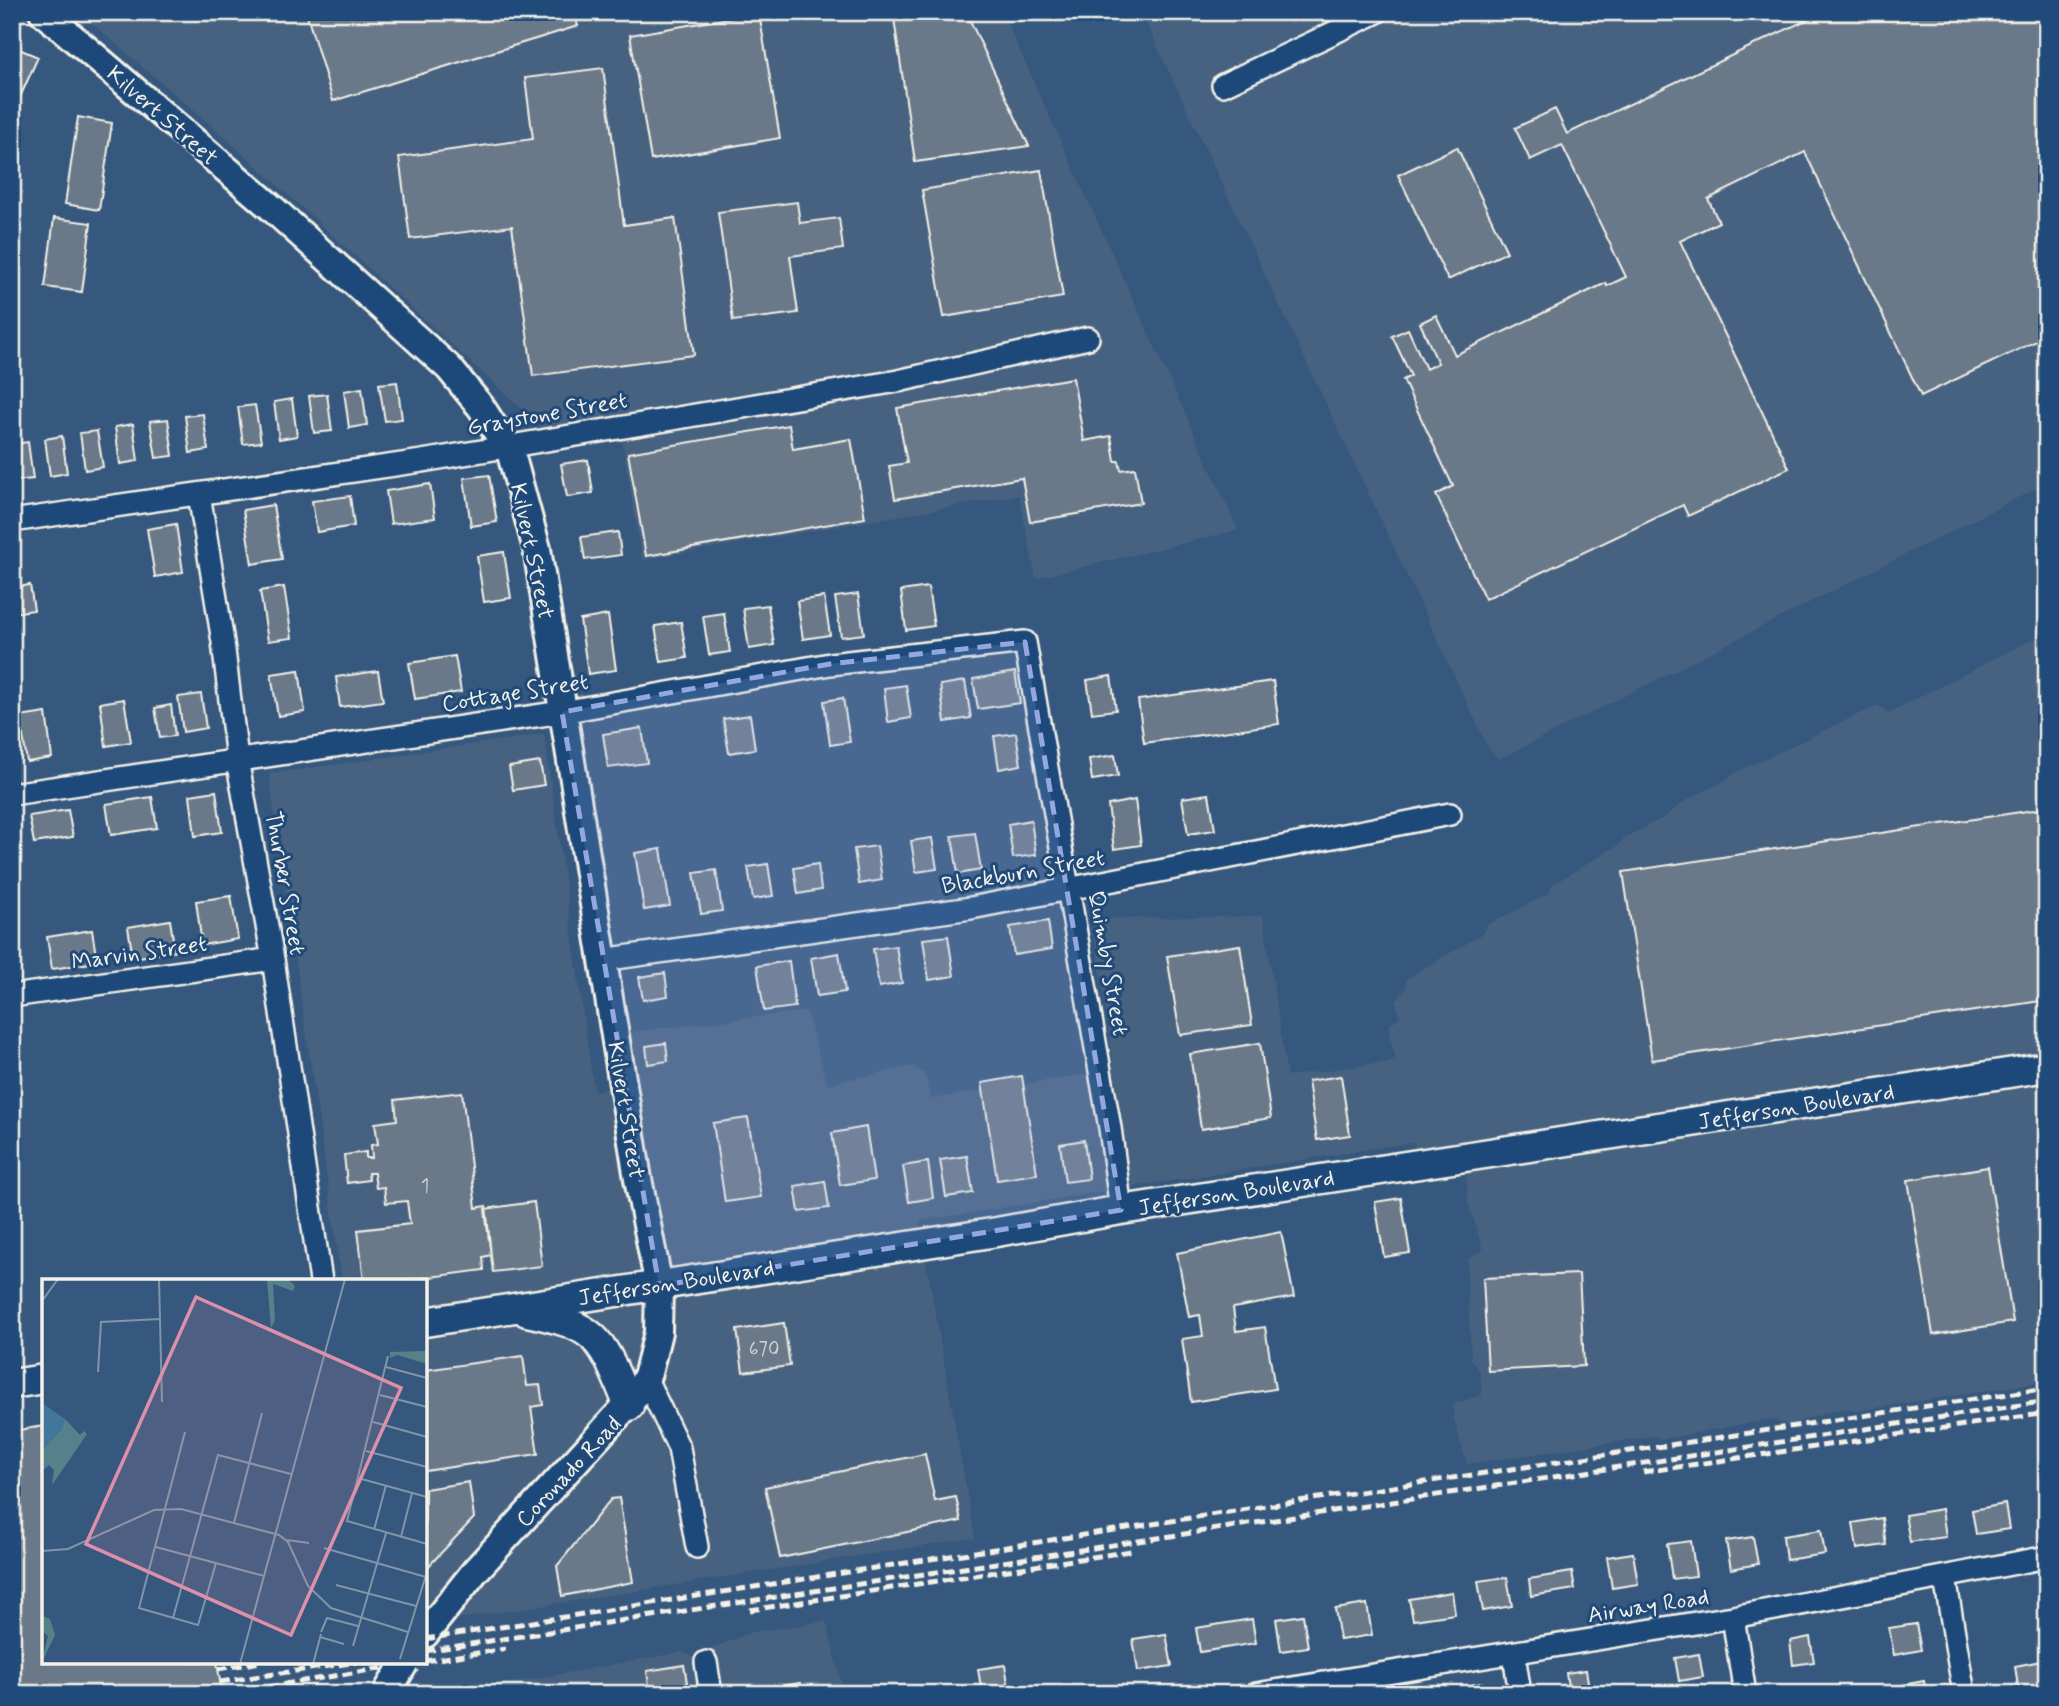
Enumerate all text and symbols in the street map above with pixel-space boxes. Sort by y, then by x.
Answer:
street label: Kilvert Street [100,60,224,173]
street label: Graystone Street [465,386,630,444]
street label: Kilvert Street [502,481,560,622]
street label: Cottage Street [440,668,591,720]
street label: Thurber Street [257,809,311,958]
street label: Blackburn Street [939,844,1107,902]
street label: Quimby Street [1080,889,1135,1038]
street label: Marvin Street [70,930,209,978]
street label: Kilvert Street [599,1040,651,1181]
street label: Jefferson Boulevard [1696,1078,1897,1138]
street label: Jefferson Boulevard [1136,1164,1337,1224]
house number: 1 [421,1174,429,1199]
street label: Jefferson Boulevard [576,1254,777,1314]
inset map [42,1279,427,1664]
house number: 670 [749,1337,779,1362]
street label: Coronado Road [510,1410,629,1535]
street label: Airway Road [1586,1583,1711,1631]

